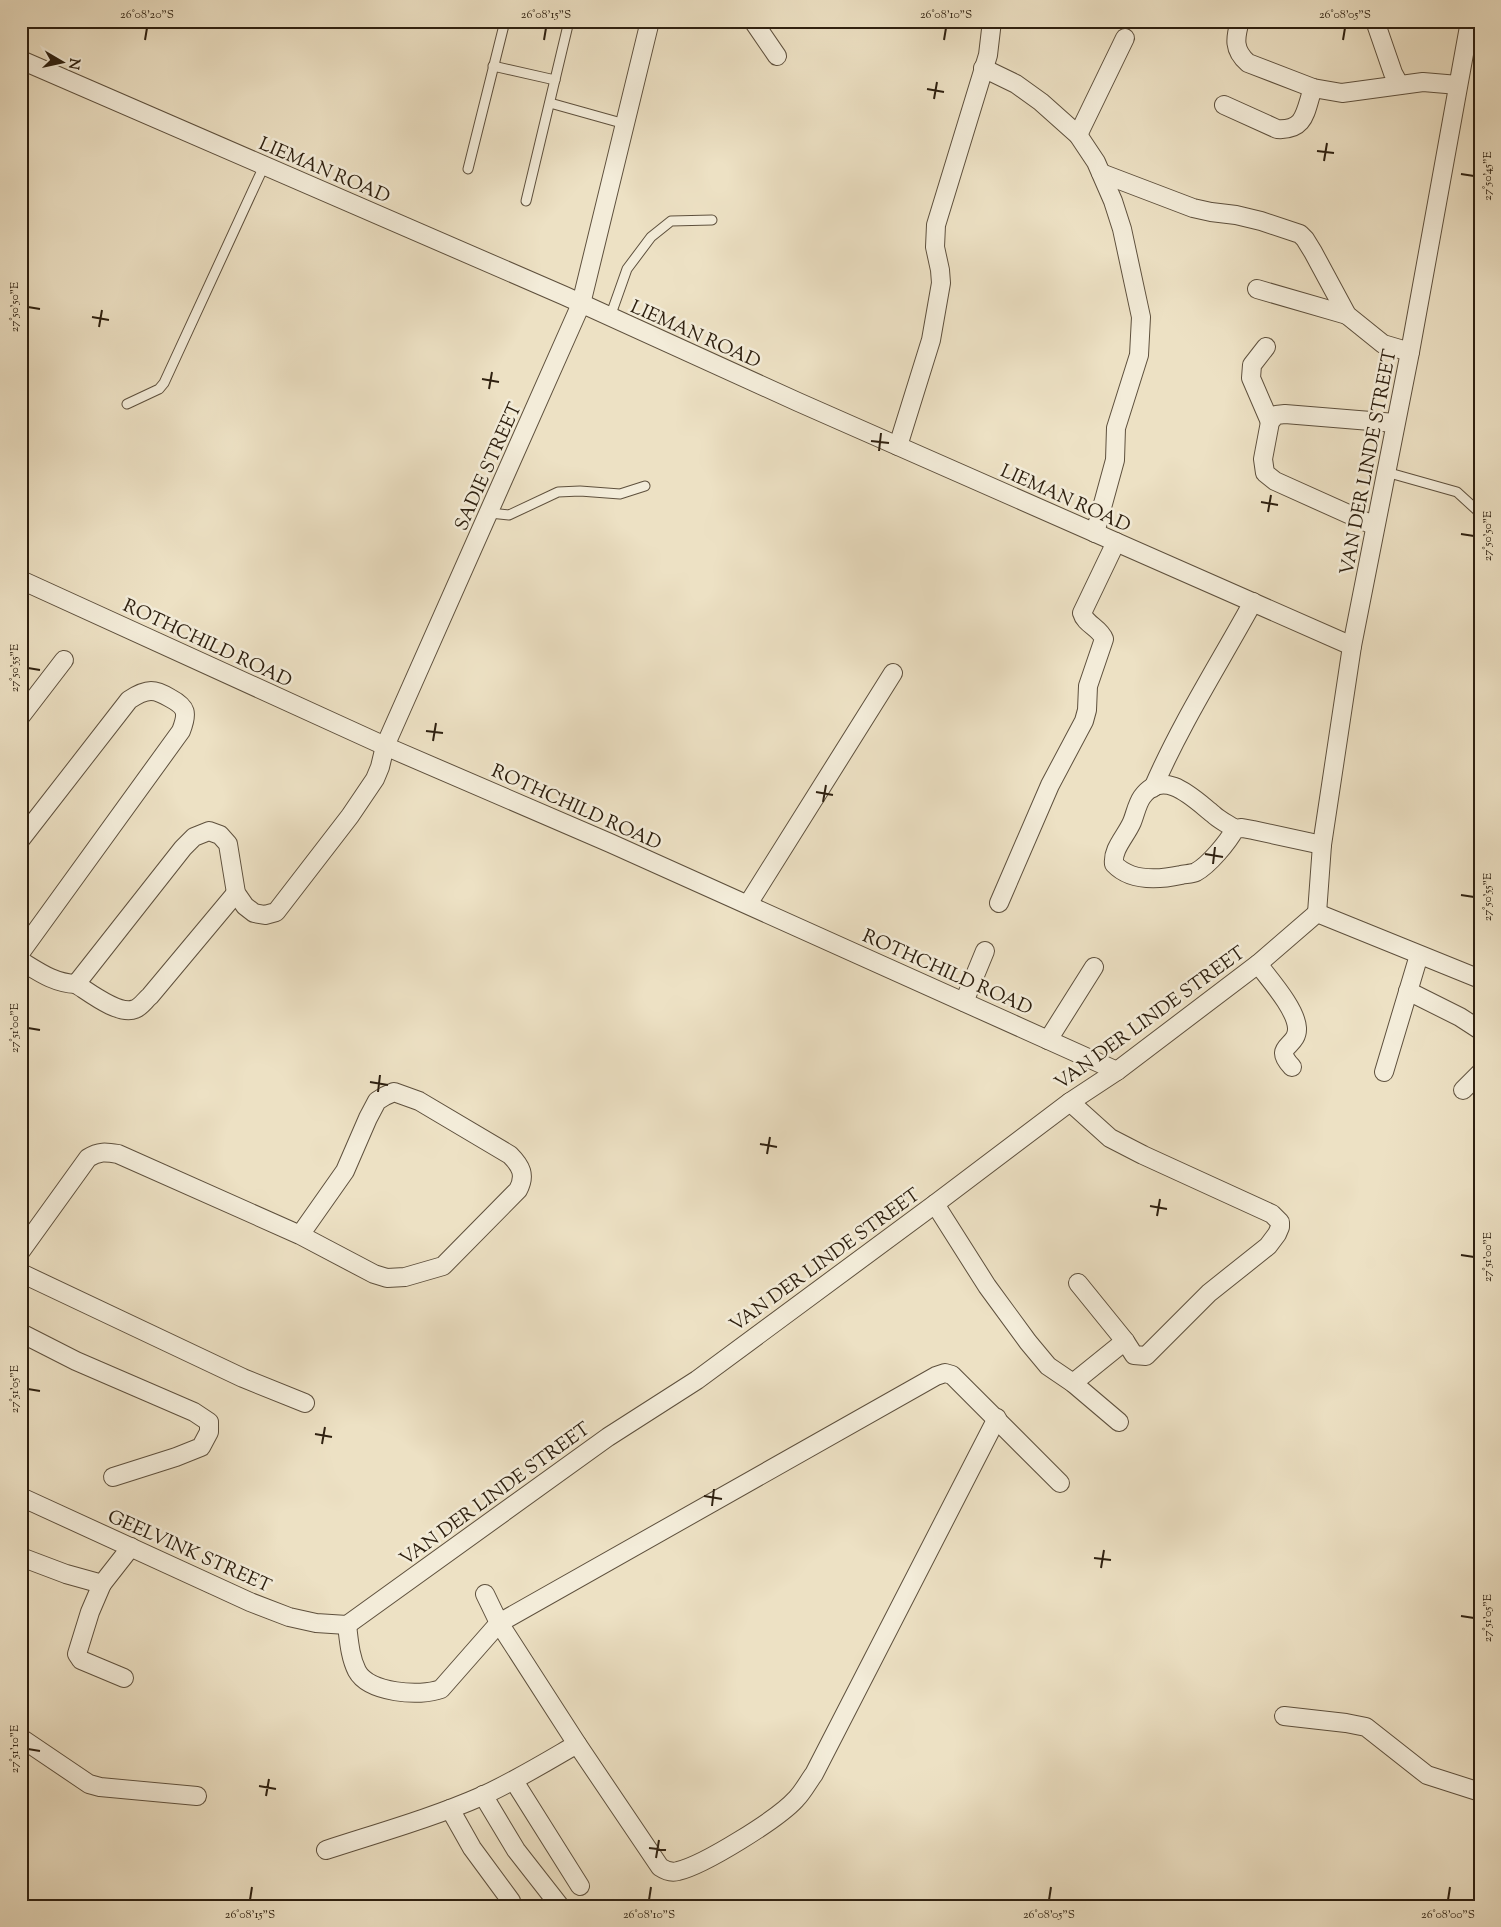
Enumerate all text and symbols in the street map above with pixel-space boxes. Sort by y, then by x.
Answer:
text: 26°08'20"S [120,6,174,24]
text: 26°08'15"S [521,6,571,24]
text: 26°08'10"S [920,6,972,24]
text: 26°08'05"S [1319,6,1371,24]
north arrow [38,38,88,88]
text: N [62,57,84,71]
street label: LIEMAN ROAD [254,132,394,211]
text: 27°50'45"E [1479,151,1497,201]
text: 27°50'50"E [6,281,24,332]
street label: LIEMAN ROAD [625,294,764,376]
street label: VAN DER LINDE STREET [1334,347,1405,578]
street label: SADIE STREET [449,399,530,535]
street label: LIEMAN ROAD [995,458,1134,540]
text: 27°50'50"E [1479,510,1497,561]
street label: ROTHCHILD ROAD [118,593,296,695]
text: 27°50'55"E [6,643,24,692]
street label: ROTHCHILD ROAD [487,759,665,858]
text: 27°50'55"E [1479,872,1497,921]
street label: ROTHCHILD ROAD [858,924,1036,1023]
street label: VAN DER LINDE STREET [1050,941,1251,1097]
text: 27°51'00"E [6,1002,24,1053]
street label: VAN DER LINDE STREET [725,1183,926,1339]
text: 27°51'00"E [1479,1231,1497,1282]
text: 27°51'05"E [6,1364,24,1413]
street label: VAN DER LINDE STREET [395,1417,596,1573]
street label: GEELVINK STREET [103,1504,275,1601]
text: 27°51'05"E [1479,1593,1497,1642]
text: 27°51'10"E [6,1724,24,1773]
text: 26°08'15"S [225,1906,275,1924]
text: 26°08'10"S [623,1906,675,1924]
text: 26°08'05"S [1023,1906,1075,1924]
text: 26°08'00"S [1421,1906,1475,1924]

